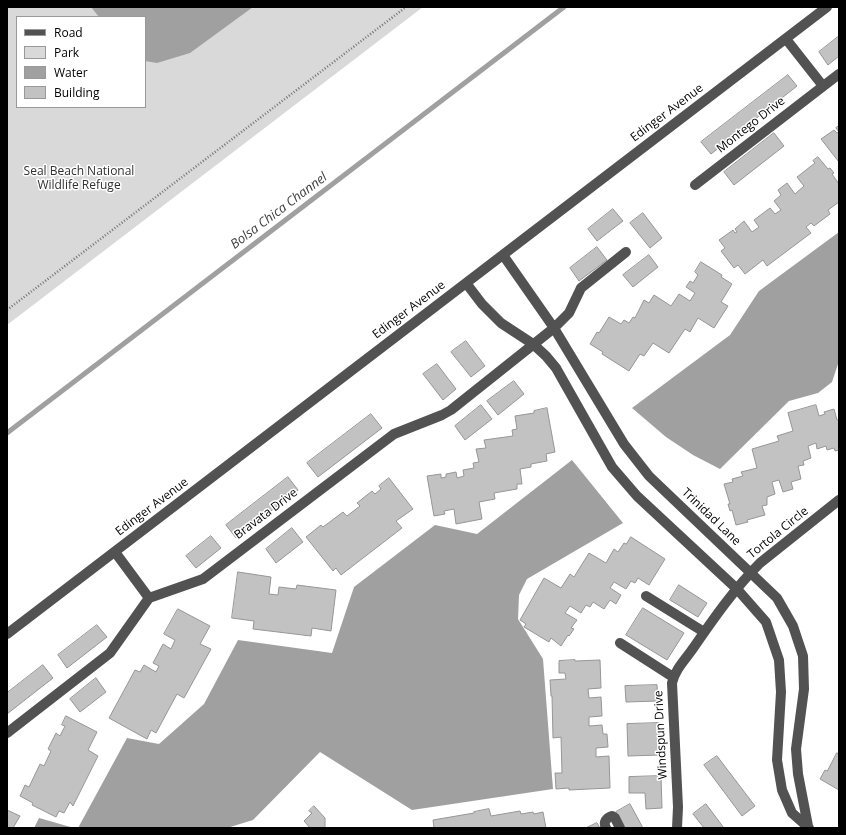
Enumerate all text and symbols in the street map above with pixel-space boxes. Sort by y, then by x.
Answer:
legend [16,16,146,108]
text: Road [54,24,83,41]
text: Park [54,44,79,61]
text: Water [54,64,88,81]
street label: Edinger Avenue [628,81,706,145]
text: Building [54,84,99,101]
street label: Montego Drive [714,94,788,156]
park label: Seal Beach National Wildlife Refuge [24,165,134,193]
water label: Bolsa Chica Channel [228,170,330,252]
street label: Edinger Avenue [370,278,448,342]
street label: Edinger Avenue [113,475,191,539]
street label: Trinidad Lane [679,485,743,549]
street label: Bravata Drive [232,486,300,542]
street label: Tortola Circle [745,504,811,562]
street label: Windspun Drive [651,690,671,780]

